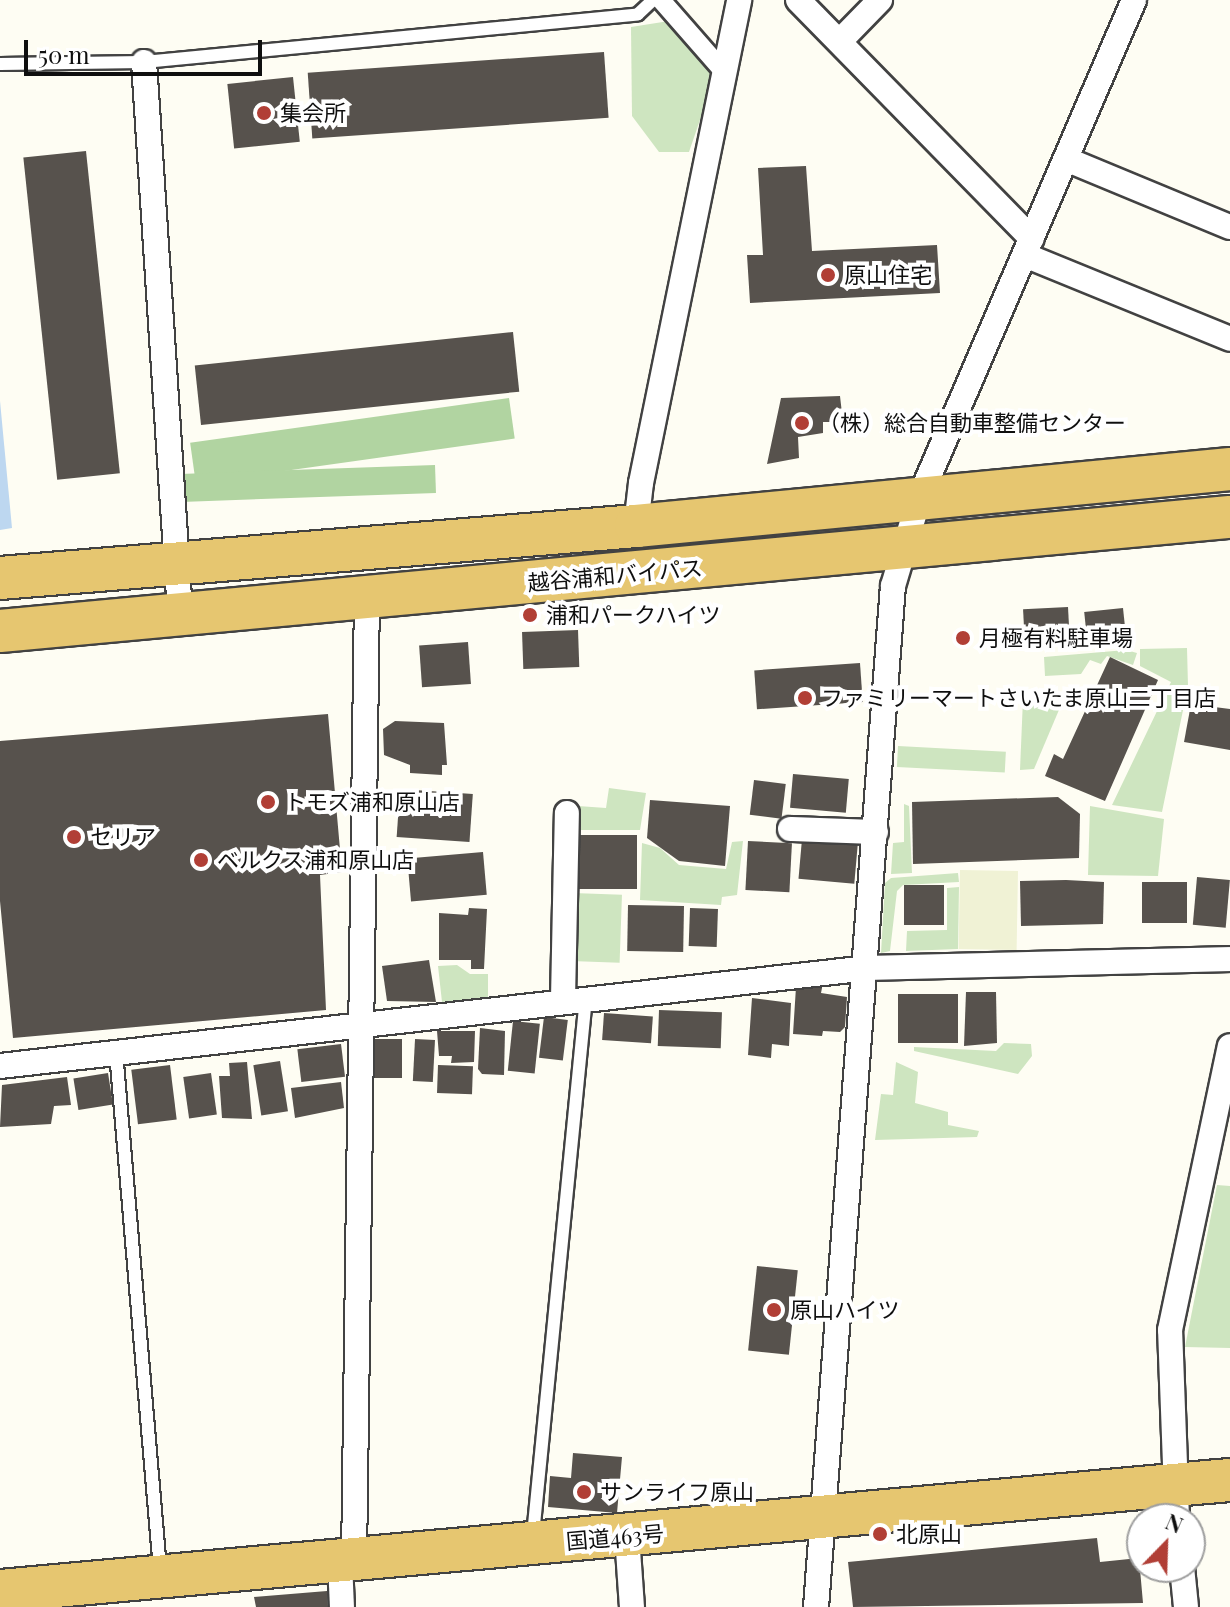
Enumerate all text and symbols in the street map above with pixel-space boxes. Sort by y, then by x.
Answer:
scale bar [28,24,266,74]
text: 50 m [38,38,90,70]
place label: 集会所 [280,100,346,126]
marker: 集会所 [255,104,273,122]
place label: 原山住宅 [844,262,932,288]
marker: 原山住宅 [819,266,837,284]
place label: （株）総合自動車整備センター [818,410,1126,436]
marker: （株）総合自動車整備センター [793,414,811,432]
street label: 越谷浦和バイパス [526,554,704,596]
place label: 浦和パークハイツ [546,602,722,628]
marker: 浦和パークハイツ [521,606,539,624]
place label: 月極有料駐車場 [979,625,1133,651]
marker: 月極有料駐車場 [954,629,972,647]
place label: ファミリーマートさいたま原山二丁目店 [821,685,1217,711]
marker: ファミリーマートさいたま原山二丁目店 [796,689,814,707]
place label: トモズ浦和原山店 [284,789,460,815]
marker: トモズ浦和原山店 [259,793,277,811]
place label: セリア [90,824,156,850]
marker: セリア [65,828,83,846]
place label: ベルクス浦和原山店 [217,847,415,873]
marker: ベルクス浦和原山店 [192,851,210,869]
place label: 原山ハイツ [790,1297,900,1323]
marker: 原山ハイツ [765,1301,783,1319]
place label: サンライフ原山 [600,1479,754,1505]
marker: サンライフ原山 [575,1483,593,1501]
north arrow [1126,1503,1206,1583]
text: N [1161,1506,1188,1540]
street label: 国道463号 [565,1520,665,1554]
place label: 北原山 [896,1521,962,1547]
marker: 北原山 [871,1525,889,1543]

